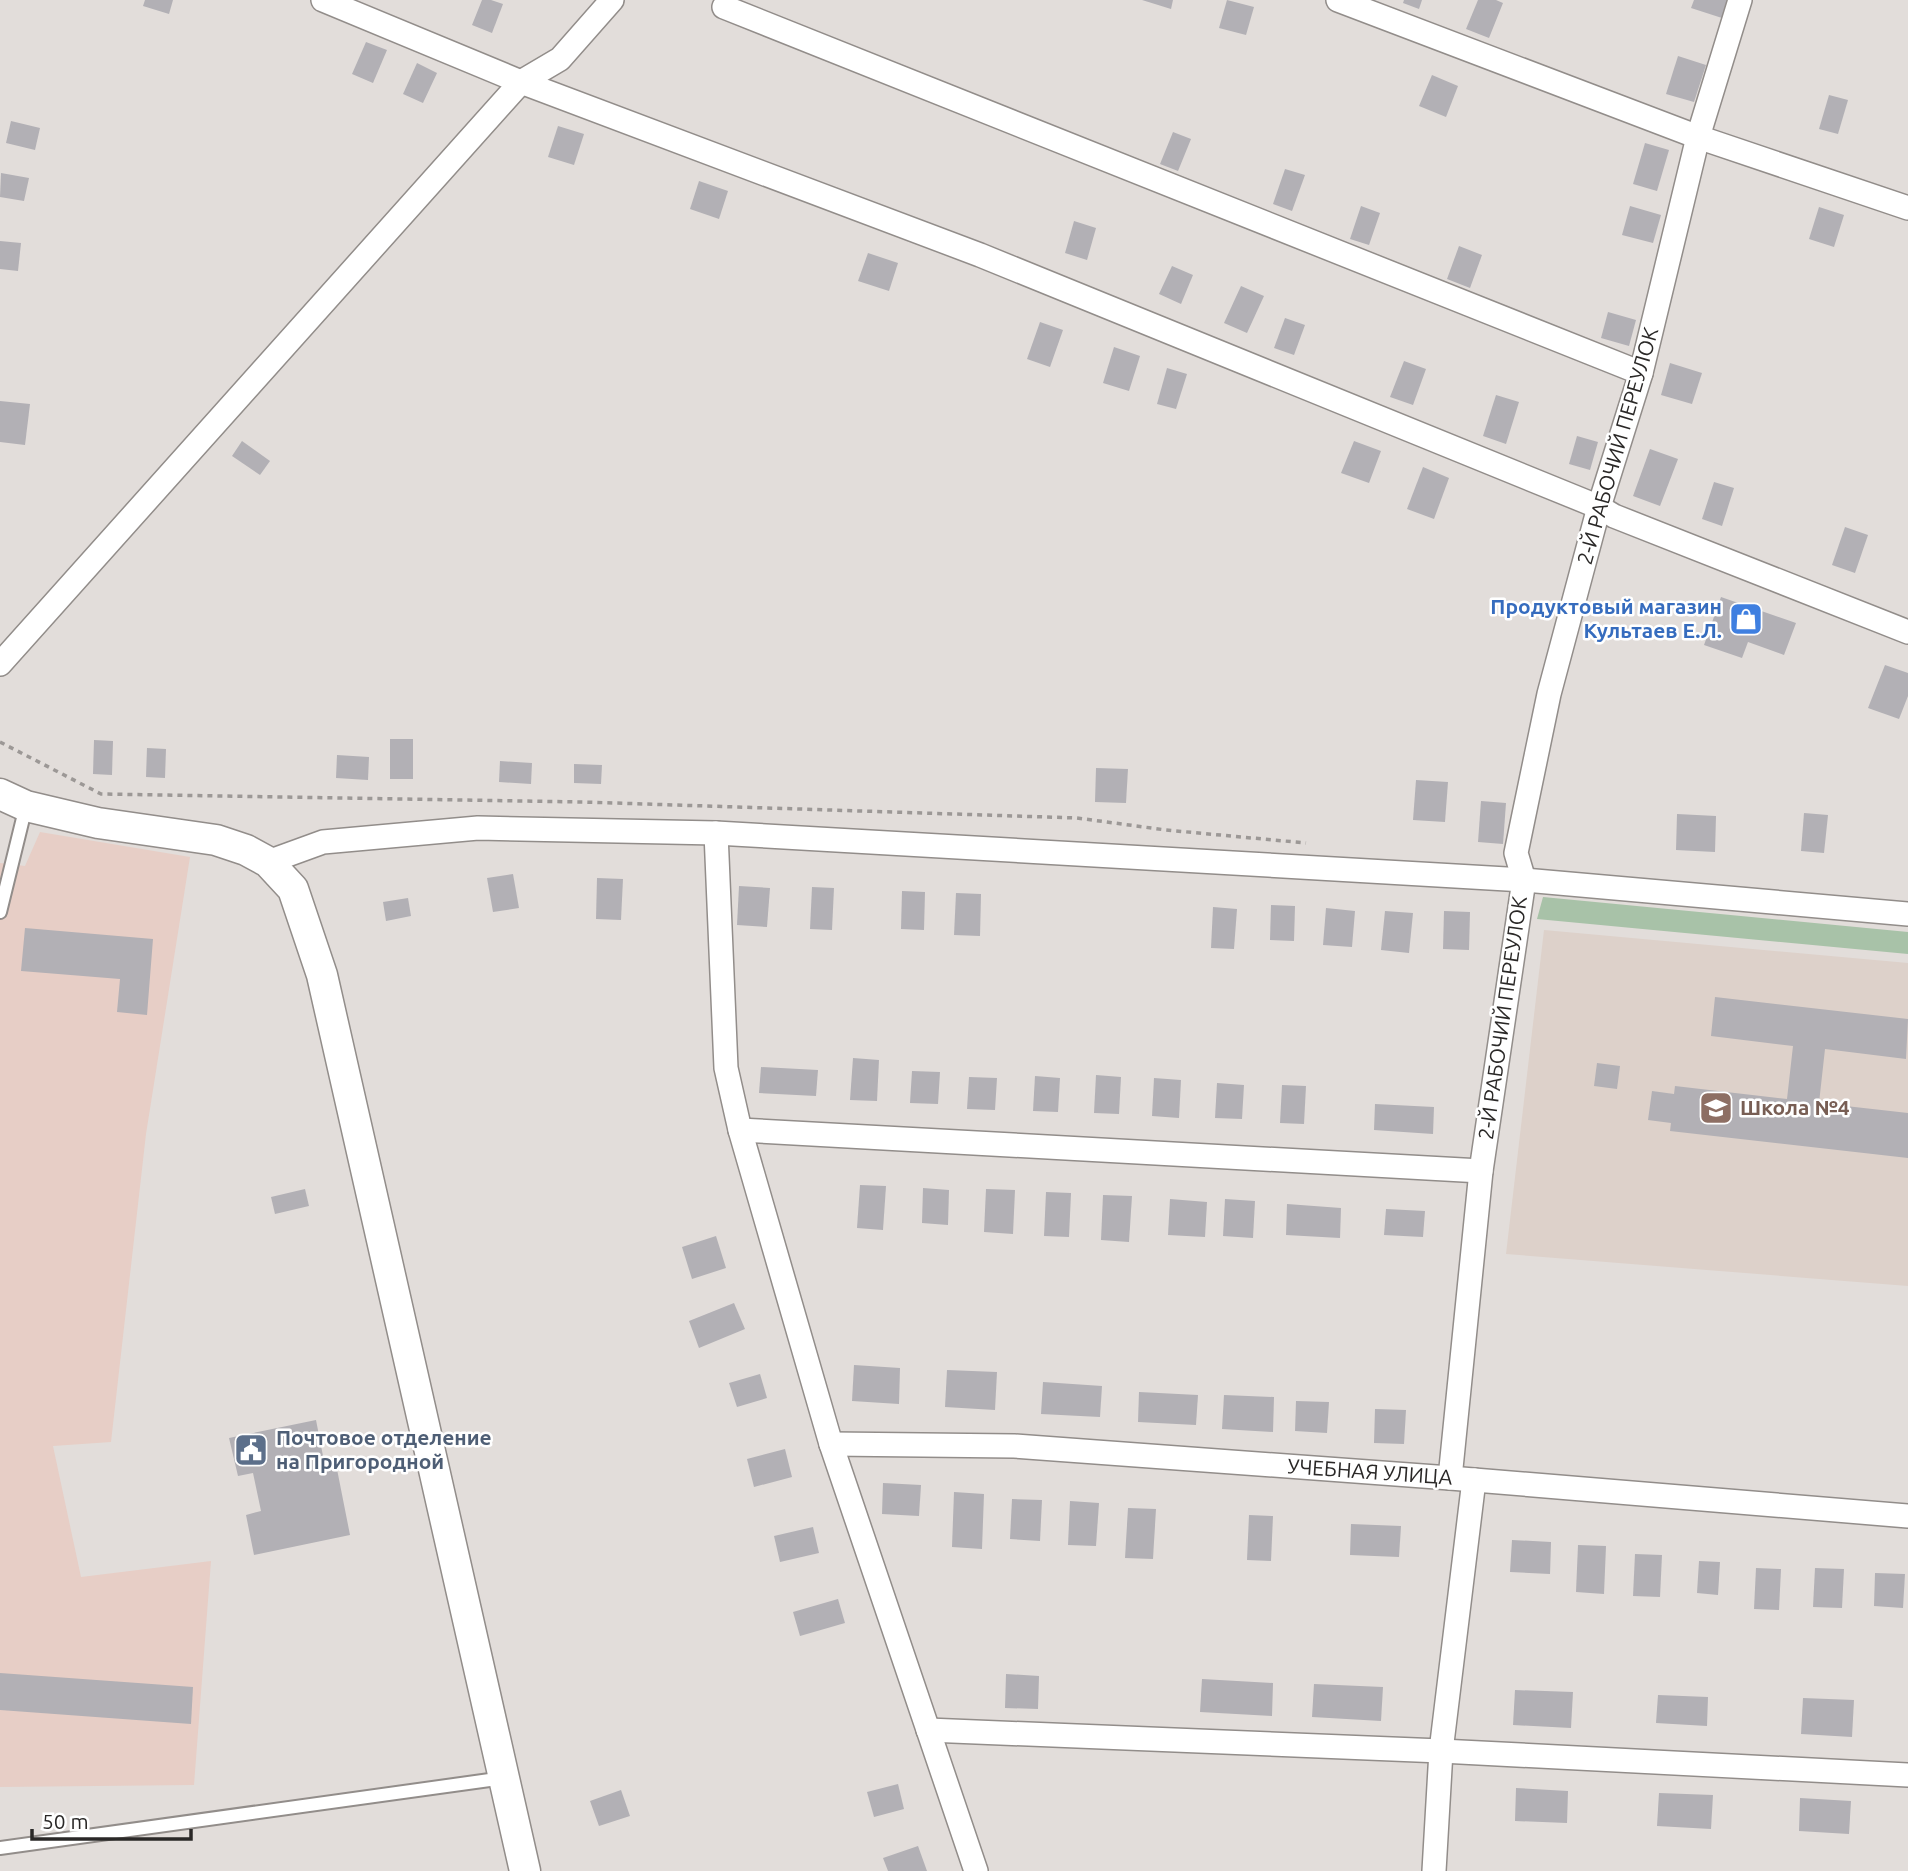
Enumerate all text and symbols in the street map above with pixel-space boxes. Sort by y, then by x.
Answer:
street label: 2-Й РАБОЧИЙ ПЕРЕУЛОК [1572,324,1662,567]
place label: Продуктовый магазин Культаев Е.Л. [1490,594,1722,642]
shop icon: Продуктовый магазин Культаев Е.Л. [1727,600,1765,638]
street label: 2-Й РАБОЧИЙ ПЕРЕУЛОК [1473,894,1531,1141]
school or university icon: Школа №4 [1697,1089,1735,1127]
place label: Школа №4 [1740,1095,1850,1119]
place label: Почтовое отделение на Пригородной [276,1425,492,1473]
public building icon: Почтовое отделение на Пригородной [232,1431,270,1469]
street label: УЧЕБНАЯ УЛИЦА [1287,1453,1454,1489]
scale bar [32,1798,191,1842]
text: 50 m [42,1809,89,1833]

